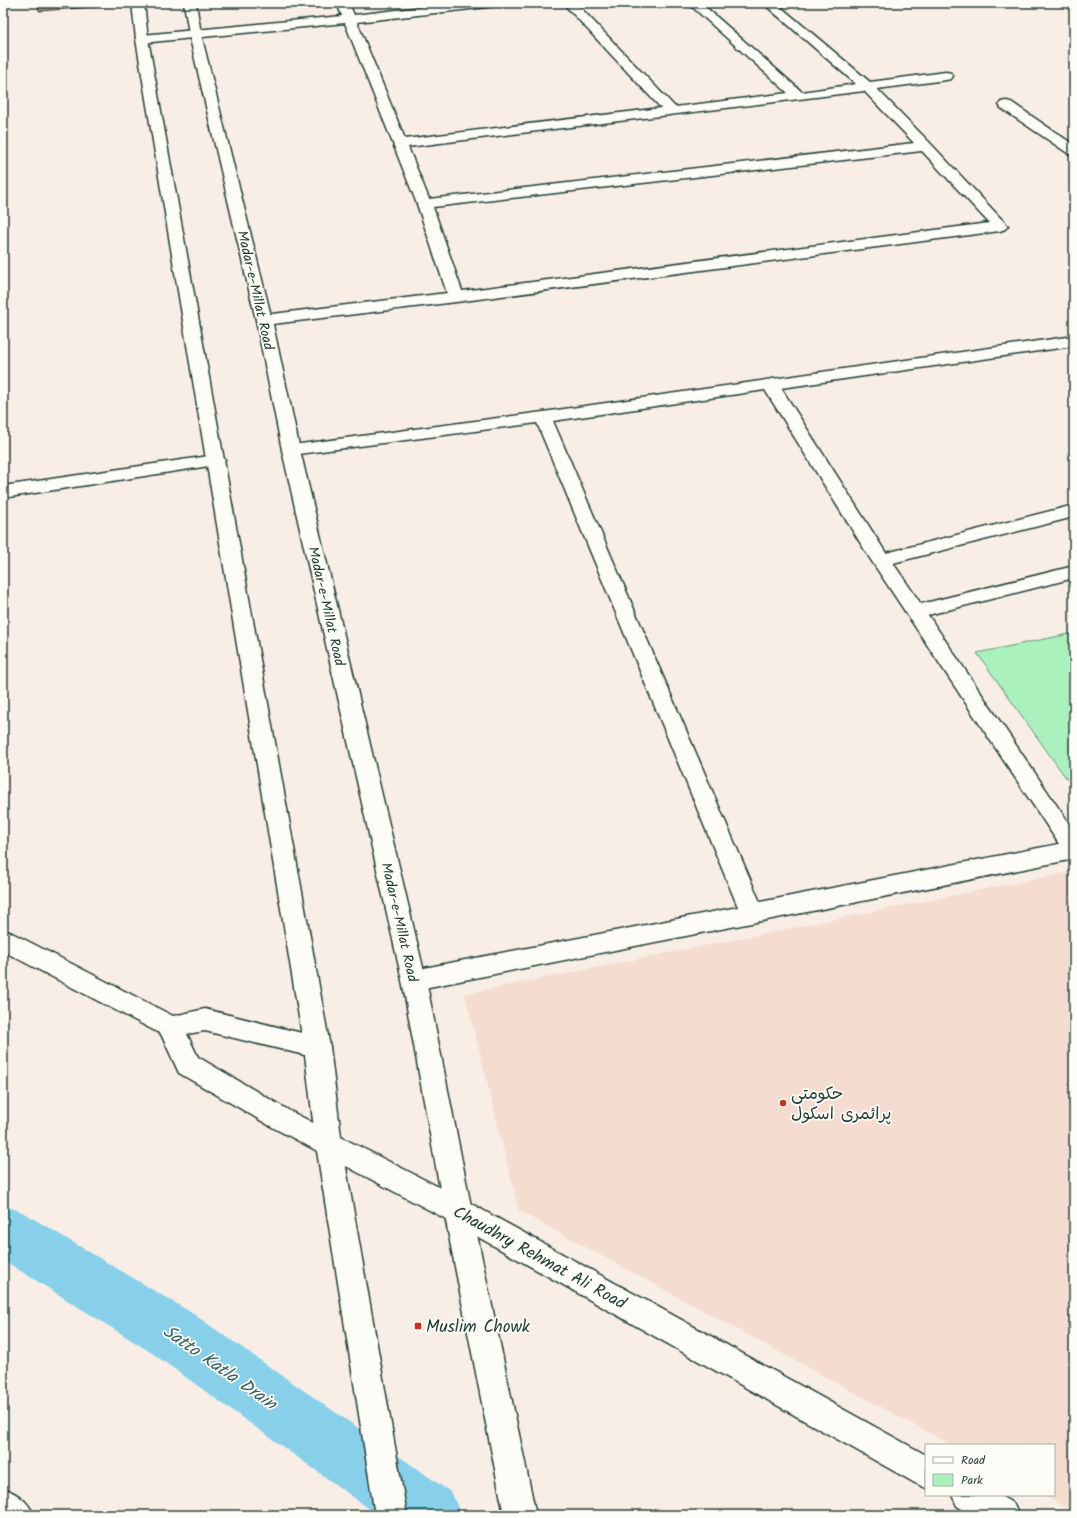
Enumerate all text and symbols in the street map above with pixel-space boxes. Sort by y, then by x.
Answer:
street label: Madar-e-Millat Road [231,228,280,353]
street label: Madar-e-Millat Road [302,544,351,669]
street label: Madar-e-Millat Road [375,860,424,985]
place label: حکومتی پرائمری اسکول [791,1081,891,1128]
marker: حکومتی پرائمری اسکول [778,1098,788,1108]
street label: Chaudhry Rehmat Ali Road [448,1199,631,1318]
place label: Muslim Chowk [426,1314,531,1341]
water label: Satto Katla Drain [156,1318,283,1419]
marker: Muslim Chowk [413,1321,423,1331]
legend [925,1444,1055,1496]
text: Road [961,1451,986,1470]
text: Park [961,1471,983,1490]

